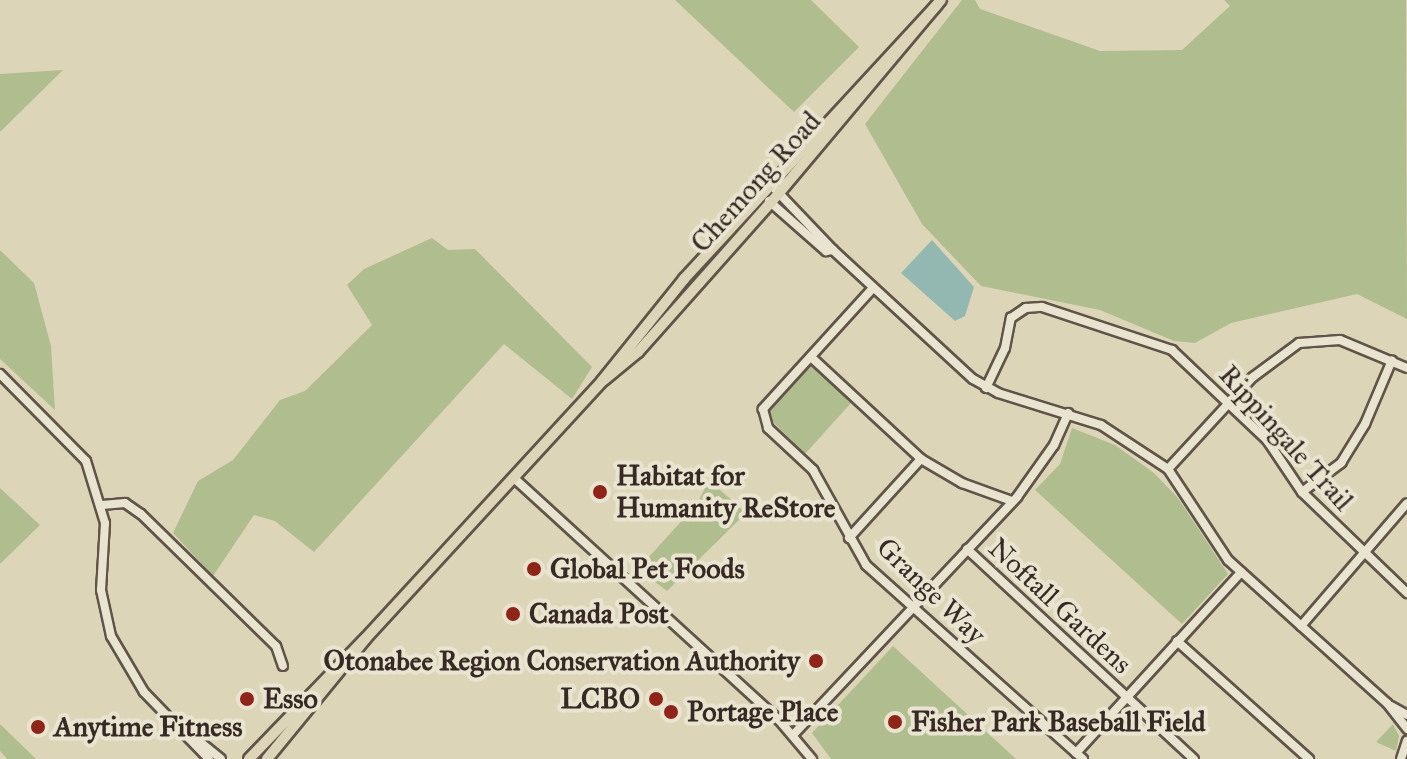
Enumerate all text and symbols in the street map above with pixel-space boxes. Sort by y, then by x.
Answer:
street label: Chemong Road [684,105,828,259]
street label: Rippingale Trail [1212,358,1360,518]
place label: Habitat for Humanity ReStore [616,459,835,525]
marker: Habitat for Humanity ReStore [591,483,609,501]
street label: Grange Way [870,531,992,651]
street label: Noftall Gardens [981,531,1139,681]
place label: Global Pet Foods [550,552,745,586]
marker: Global Pet Foods [525,560,543,578]
place label: Canada Post [529,597,669,631]
marker: Canada Post [504,605,522,623]
place label: Otonabee Region Conservation Authority [324,644,800,678]
marker: Otonabee Region Conservation Authority [807,652,825,670]
place label: Esso [263,682,318,716]
place label: LCBO [560,682,640,716]
marker: Esso [238,690,256,708]
marker: LCBO [647,690,665,708]
place label: Portage Place [687,695,838,729]
marker: Portage Place [662,703,680,721]
place label: Fisher Park Baseball Field [911,705,1205,739]
place label: Anytime Fitness [54,710,242,744]
marker: Fisher Park Baseball Field [886,713,904,731]
marker: Anytime Fitness [29,718,47,736]

